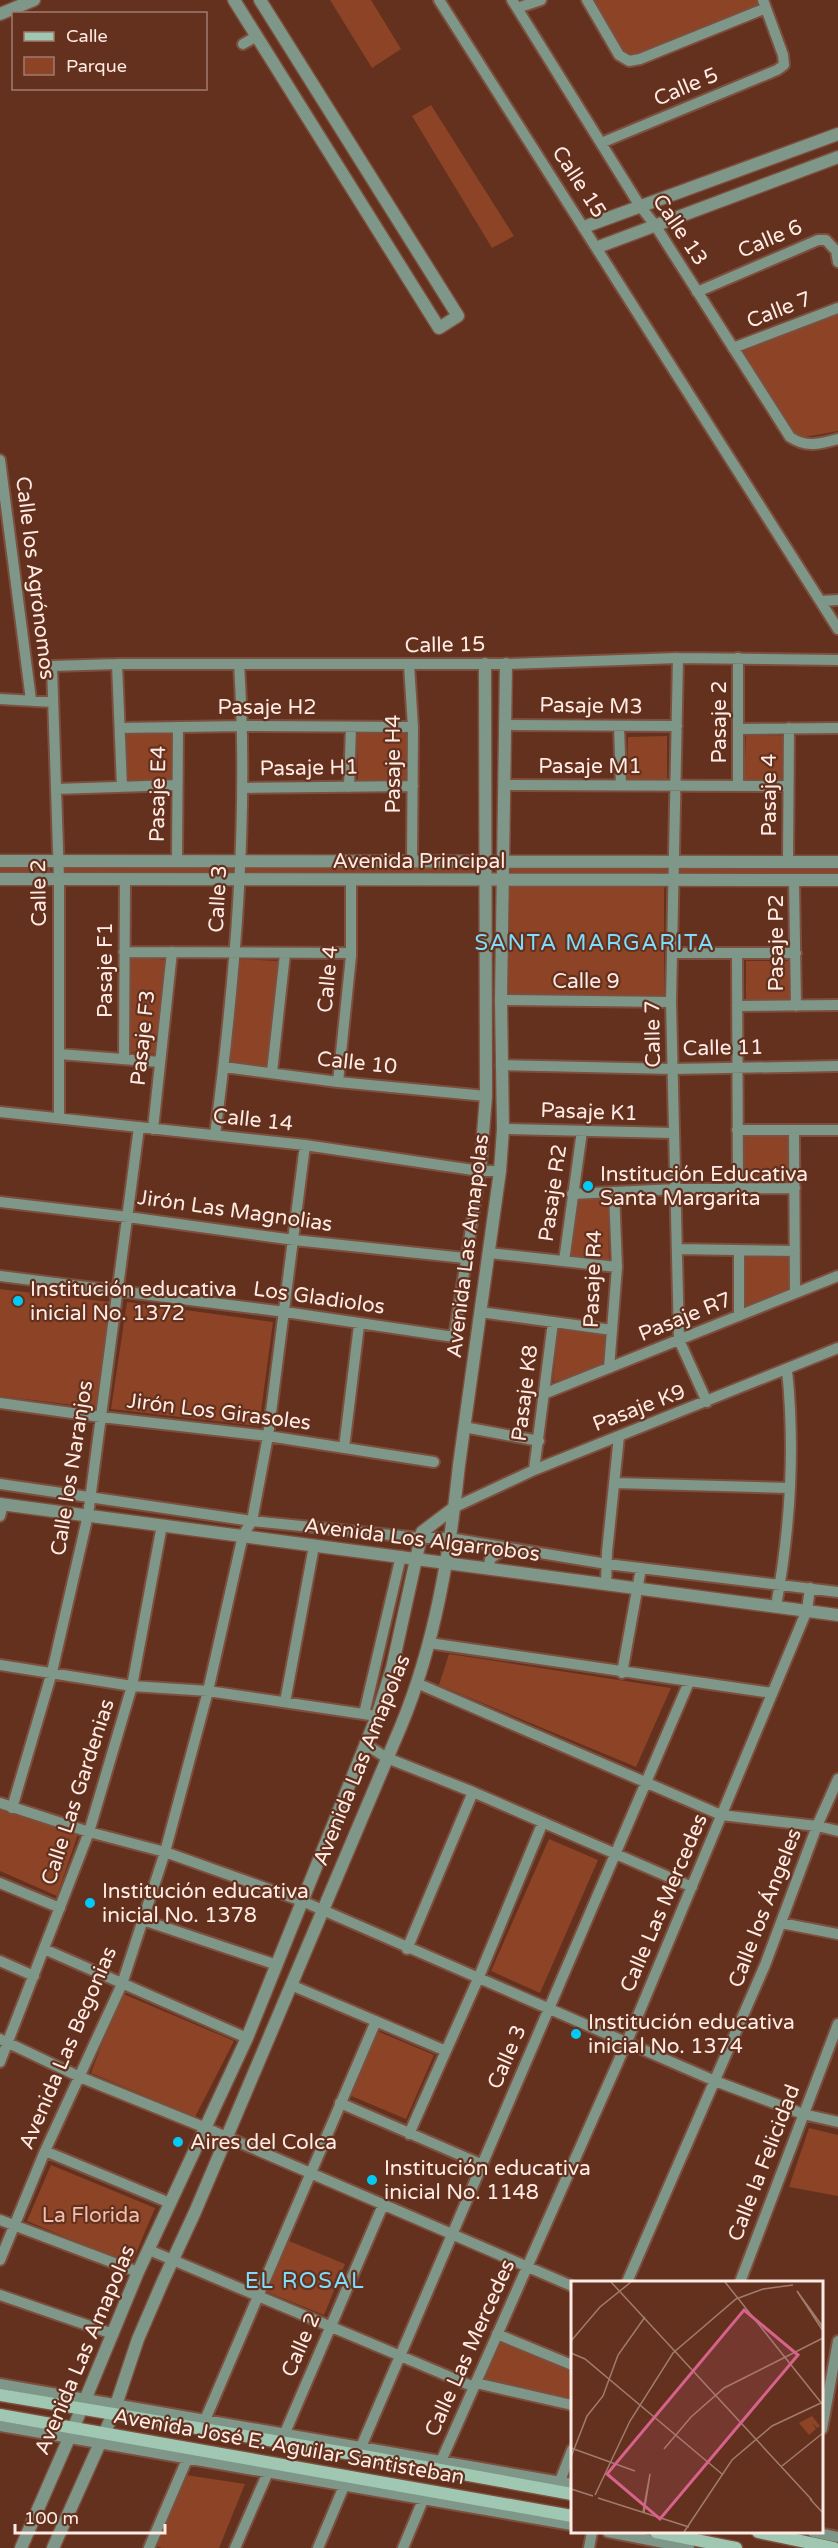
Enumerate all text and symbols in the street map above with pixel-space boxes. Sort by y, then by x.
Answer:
legend [12,12,207,90]
text: Calle [66,25,108,47]
text: Parque [66,55,127,77]
street label: Calle 5 [650,62,722,112]
street label: Calle 15 [547,141,611,223]
street label: Calle 13 [647,190,713,270]
street label: Calle 6 [734,214,806,264]
street label: Calle 7 [743,286,815,334]
street label: Calle los Agrónomos [10,475,60,681]
street label: Calle 15 [404,632,486,658]
street label: Pasaje 2 [707,680,732,764]
street label: Pasaje M3 [539,693,643,719]
street label: Pasaje H2 [218,695,316,720]
street label: Pasaje H4 [381,715,406,813]
street label: Pasaje E4 [145,746,171,842]
street label: Pasaje 4 [757,753,782,837]
street label: Pasaje M1 [538,754,642,779]
street label: Pasaje H1 [259,755,359,781]
street label: Avenida Principal [332,849,506,874]
street label: Calle 2 [26,859,52,927]
street label: Calle 3 [204,865,232,933]
street label: Pasaje P2 [764,894,789,992]
street label: Pasaje F1 [93,922,118,1018]
district label: SANTA MARGARITA [474,930,716,956]
street label: Calle 4 [313,944,343,1014]
street label: Calle 9 [552,969,620,994]
street label: Pasaje F3 [126,989,160,1087]
street label: Calle 7 [640,1000,666,1068]
street label: Calle 11 [682,1035,764,1061]
street label: Calle 10 [316,1046,398,1080]
street label: Pasaje K1 [540,1098,638,1126]
street label: Calle 14 [212,1103,294,1137]
street label: Avenida Las Amapolas [442,1133,494,1359]
street label: Pasaje R2 [534,1143,572,1243]
place label: Institución Educativa Santa Margarita [600,1162,808,1211]
marker: Institución Educativa Santa Margarita [581,1179,595,1193]
street label: Jirón Las Magnolias [136,1185,334,1237]
street label: Pasaje R4 [579,1230,607,1328]
street label: Los Gladiolos [252,1276,386,1320]
place label: Institución educativa inicial No. 1372 [30,1277,237,1326]
street label: Pasaje R7 [635,1287,735,1347]
marker: Institución educativa inicial No. 1372 [11,1294,25,1308]
street label: Pasaje K8 [507,1343,543,1443]
street label: Calle los Naranjos [46,1379,98,1557]
street label: Pasaje K9 [589,1379,689,1437]
street label: Jirón Los Girasoles [126,1388,312,1436]
street label: Avenida Los Algarrobos [303,1513,541,1567]
street label: Avenida Las Amapolas [308,1651,416,1869]
street label: Calle Las Gardenias [36,1696,120,1888]
street label: Calle Las Mercedes [615,1810,713,1996]
street label: Calle los Ángeles [723,1825,807,1991]
place label: Institución educativa inicial No. 1378 [102,1879,309,1928]
marker: Institución educativa inicial No. 1378 [83,1896,97,1910]
street label: Avenida Las Begonias [14,1943,122,2153]
place label: Institución educativa inicial No. 1374 [588,2010,795,2059]
street label: Calle 3 [482,2021,532,2093]
marker: Institución educativa inicial No. 1374 [569,2027,583,2041]
street label: Calle la Felicidad [723,2081,805,2245]
place label: Aires del Colca [190,2130,337,2155]
marker: Aires del Colca [171,2135,185,2149]
place label: Institución educativa inicial No. 1148 [384,2156,591,2205]
marker: Institución educativa inicial No. 1148 [365,2173,379,2187]
park label: La Florida [42,2203,140,2228]
street label: Avenida Las Amapolas [29,2241,141,2459]
street label: Calle Las Mercedes [420,2255,520,2441]
district label: EL ROSAL [245,2268,365,2294]
inset map [571,2281,823,2533]
street label: Calle 2 [276,2309,326,2381]
street label: Avenida José E. Aguilar Santisteban [112,2404,466,2490]
scale bar [15,2497,165,2535]
text: 100 m [24,2507,79,2529]

